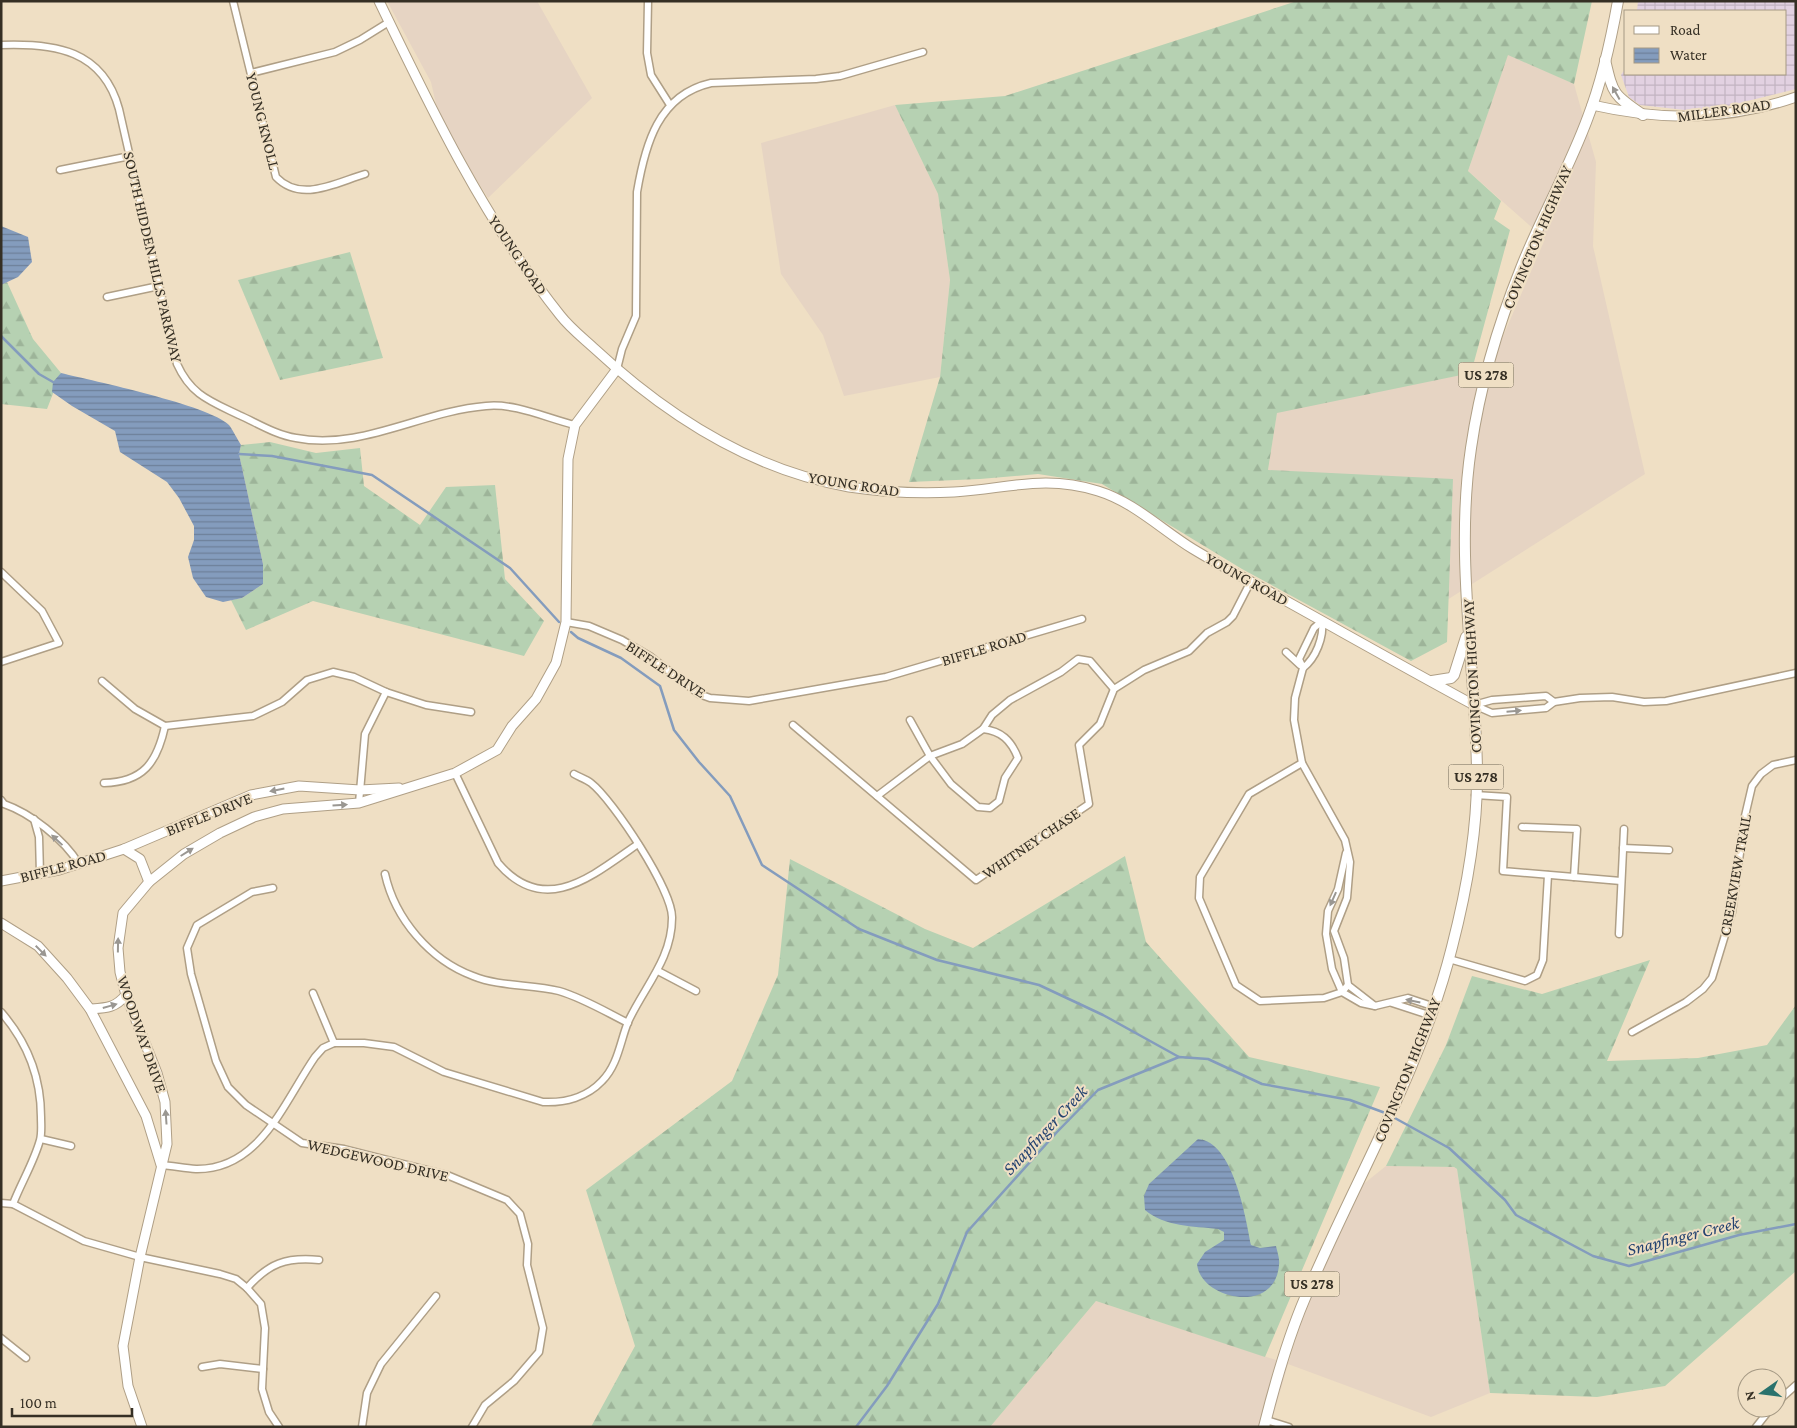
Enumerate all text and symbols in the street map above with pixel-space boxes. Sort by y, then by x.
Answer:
legend [1624,10,1787,75]
text: Road [1670,22,1701,38]
text: Water [1670,47,1707,63]
street label: YOUNG KNOLL [243,71,283,171]
one-way arrow [1611,86,1620,99]
street label: MILLER ROAD [1676,95,1772,125]
street label: SOUTH HIDDEN HILLS PARKWAY [120,150,186,365]
street label: COVINGTON HIGHWAY [1499,162,1575,311]
street label: YOUNG ROAD [485,212,551,298]
road number: US 278 [1458,362,1514,388]
street label: YOUNG ROAD [807,468,901,500]
street label: YOUNG ROAD [1203,549,1291,609]
street label: COVINGTON HIGHWAY [1459,598,1485,753]
street label: BIFFLE ROAD [939,627,1029,669]
street label: BIFFLE DRIVE [623,637,709,701]
one-way arrow [1506,707,1522,715]
road number: US 278 [1448,764,1504,790]
one-way arrow [269,787,285,795]
street label: BIFFLE DRIVE [164,789,255,839]
one-way arrow [332,800,348,808]
street label: WHITNEY CHASE [979,804,1083,882]
street label: CREEKVIEW TRAIL [1716,813,1754,937]
one-way arrow [51,834,63,846]
street label: BIFFLE ROAD [18,846,108,886]
one-way arrow [181,848,194,857]
one-way arrow [1329,892,1337,906]
one-way arrow [115,937,123,953]
one-way arrow [35,944,47,956]
street label: WOODWAY DRIVE [114,973,170,1095]
street label: COVINGTON HIGHWAY [1370,995,1444,1145]
one-way arrow [1405,997,1421,1005]
one-way arrow [103,1002,118,1010]
water label: Snapfinger Creek [999,1080,1092,1179]
one-way arrow [161,1109,169,1125]
street label: WEDGEWOOD DRIVE [306,1135,451,1185]
water label: Snapfinger Creek [1625,1212,1742,1260]
road number: US 278 [1284,1272,1340,1296]
north arrow [1737,1368,1787,1418]
scale bar [12,1386,132,1418]
text: N [1740,1389,1758,1403]
text: 100 m [20,1395,57,1411]

